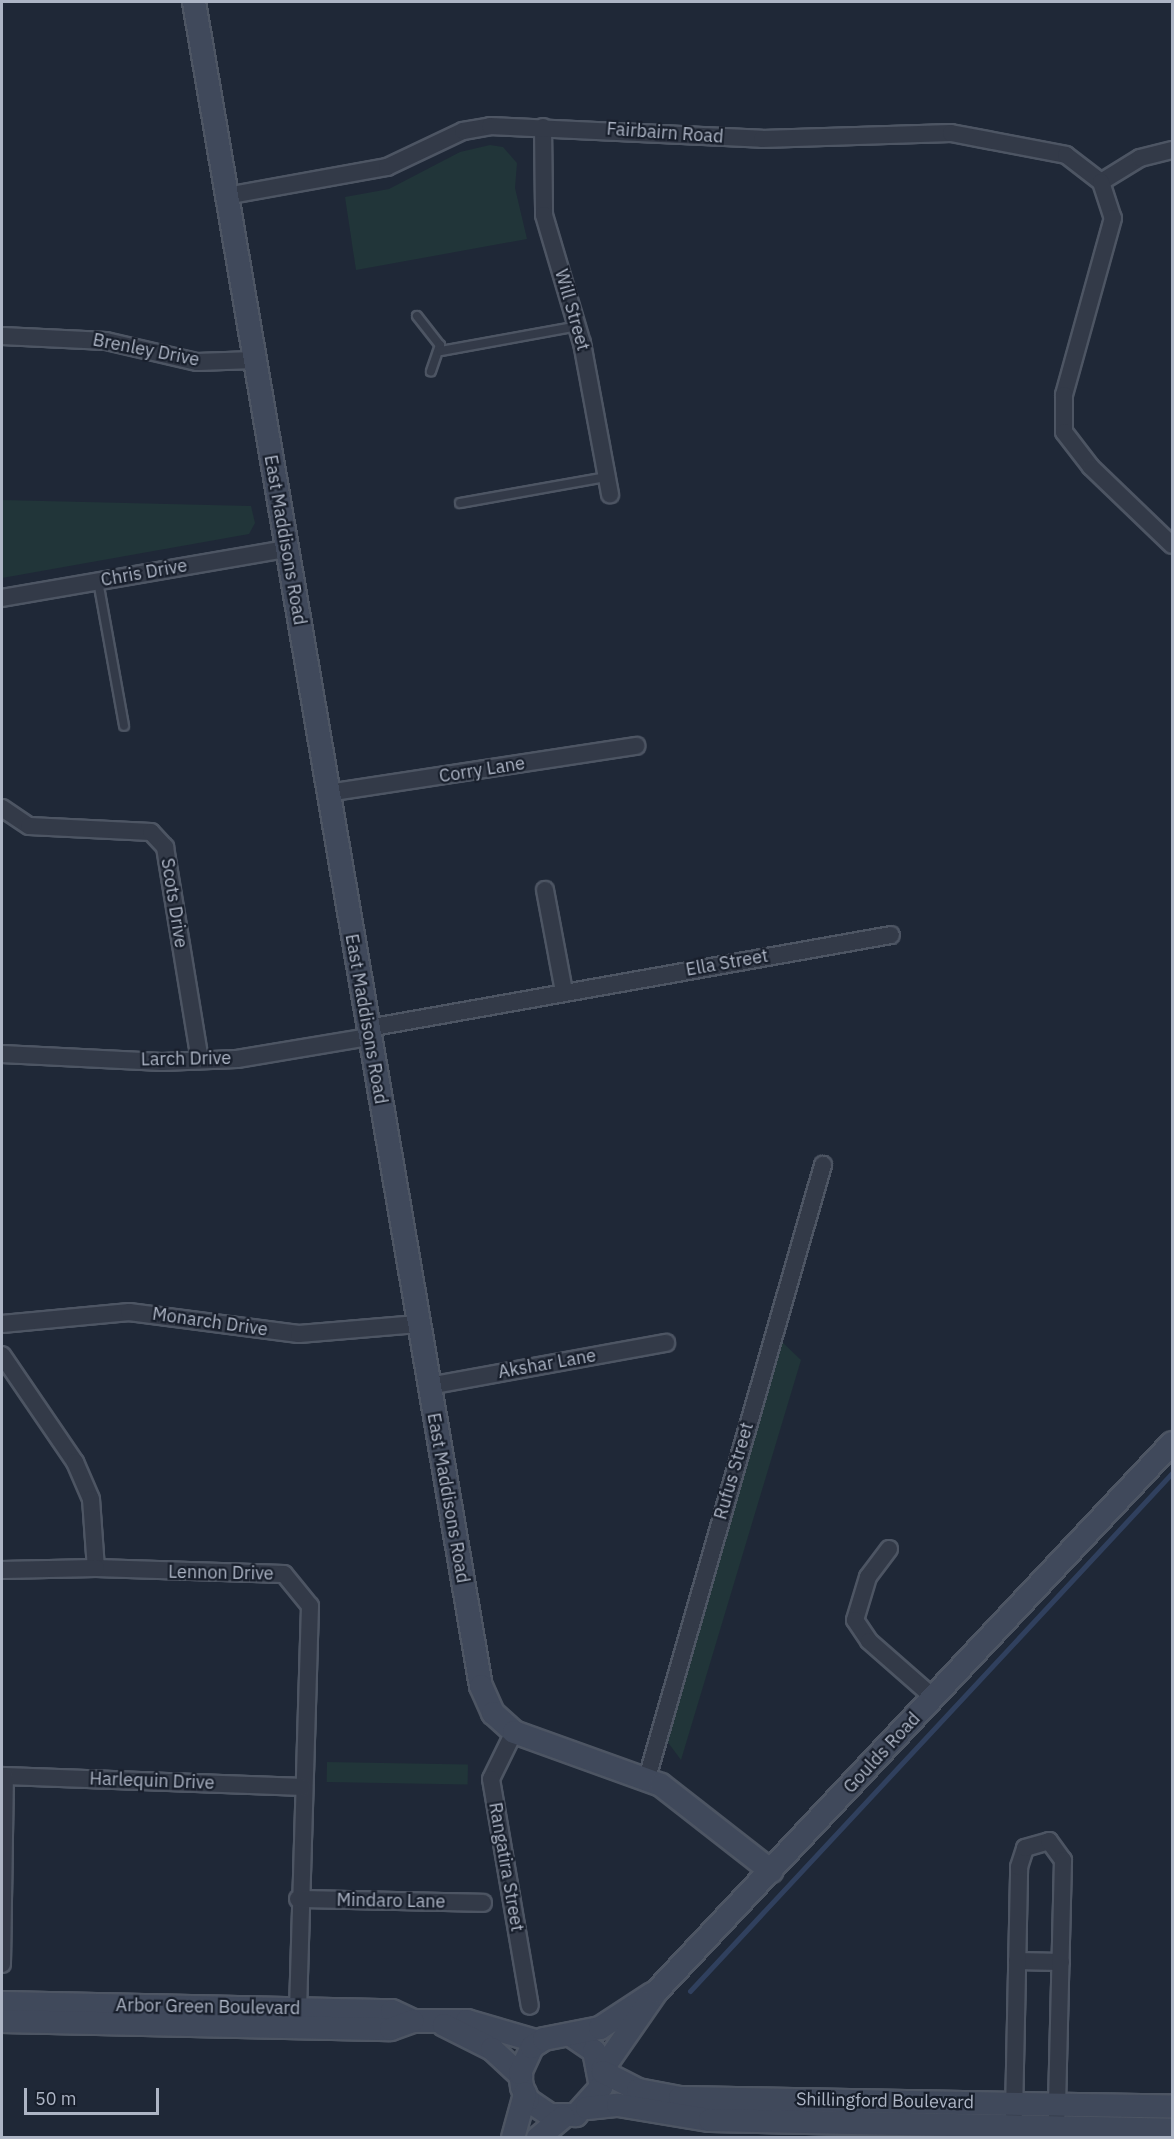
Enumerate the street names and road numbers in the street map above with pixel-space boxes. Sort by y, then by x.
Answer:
street label: Fairbairn Road [606,118,724,148]
street label: Will Street [550,267,594,353]
street label: Brenley Drive [91,329,201,371]
street label: East Maddisons Road [259,453,311,627]
street label: Chris Drive [99,555,189,591]
street label: Corry Lane [438,753,526,787]
street label: Scots Drive [156,857,192,949]
street label: East Maddisons Road [340,932,392,1106]
street label: Ella Street [684,945,770,981]
street label: Larch Drive [141,1047,231,1071]
street label: Monarch Drive [151,1303,269,1341]
street label: Akshar Lane [496,1345,598,1383]
street label: East Maddisons Road [422,1411,474,1585]
street label: Rufus Street [710,1420,758,1522]
street label: Lennon Drive [168,1561,274,1585]
street label: Goulds Road [839,1708,925,1798]
street label: Harlequin Drive [89,1768,215,1794]
street label: Rangatira Street [484,1801,528,1933]
street label: Mindaro Lane [336,1889,446,1913]
street label: Arbor Green Boulevard [115,1995,301,2019]
street label: Shillingford Boulevard [796,2089,974,2113]

